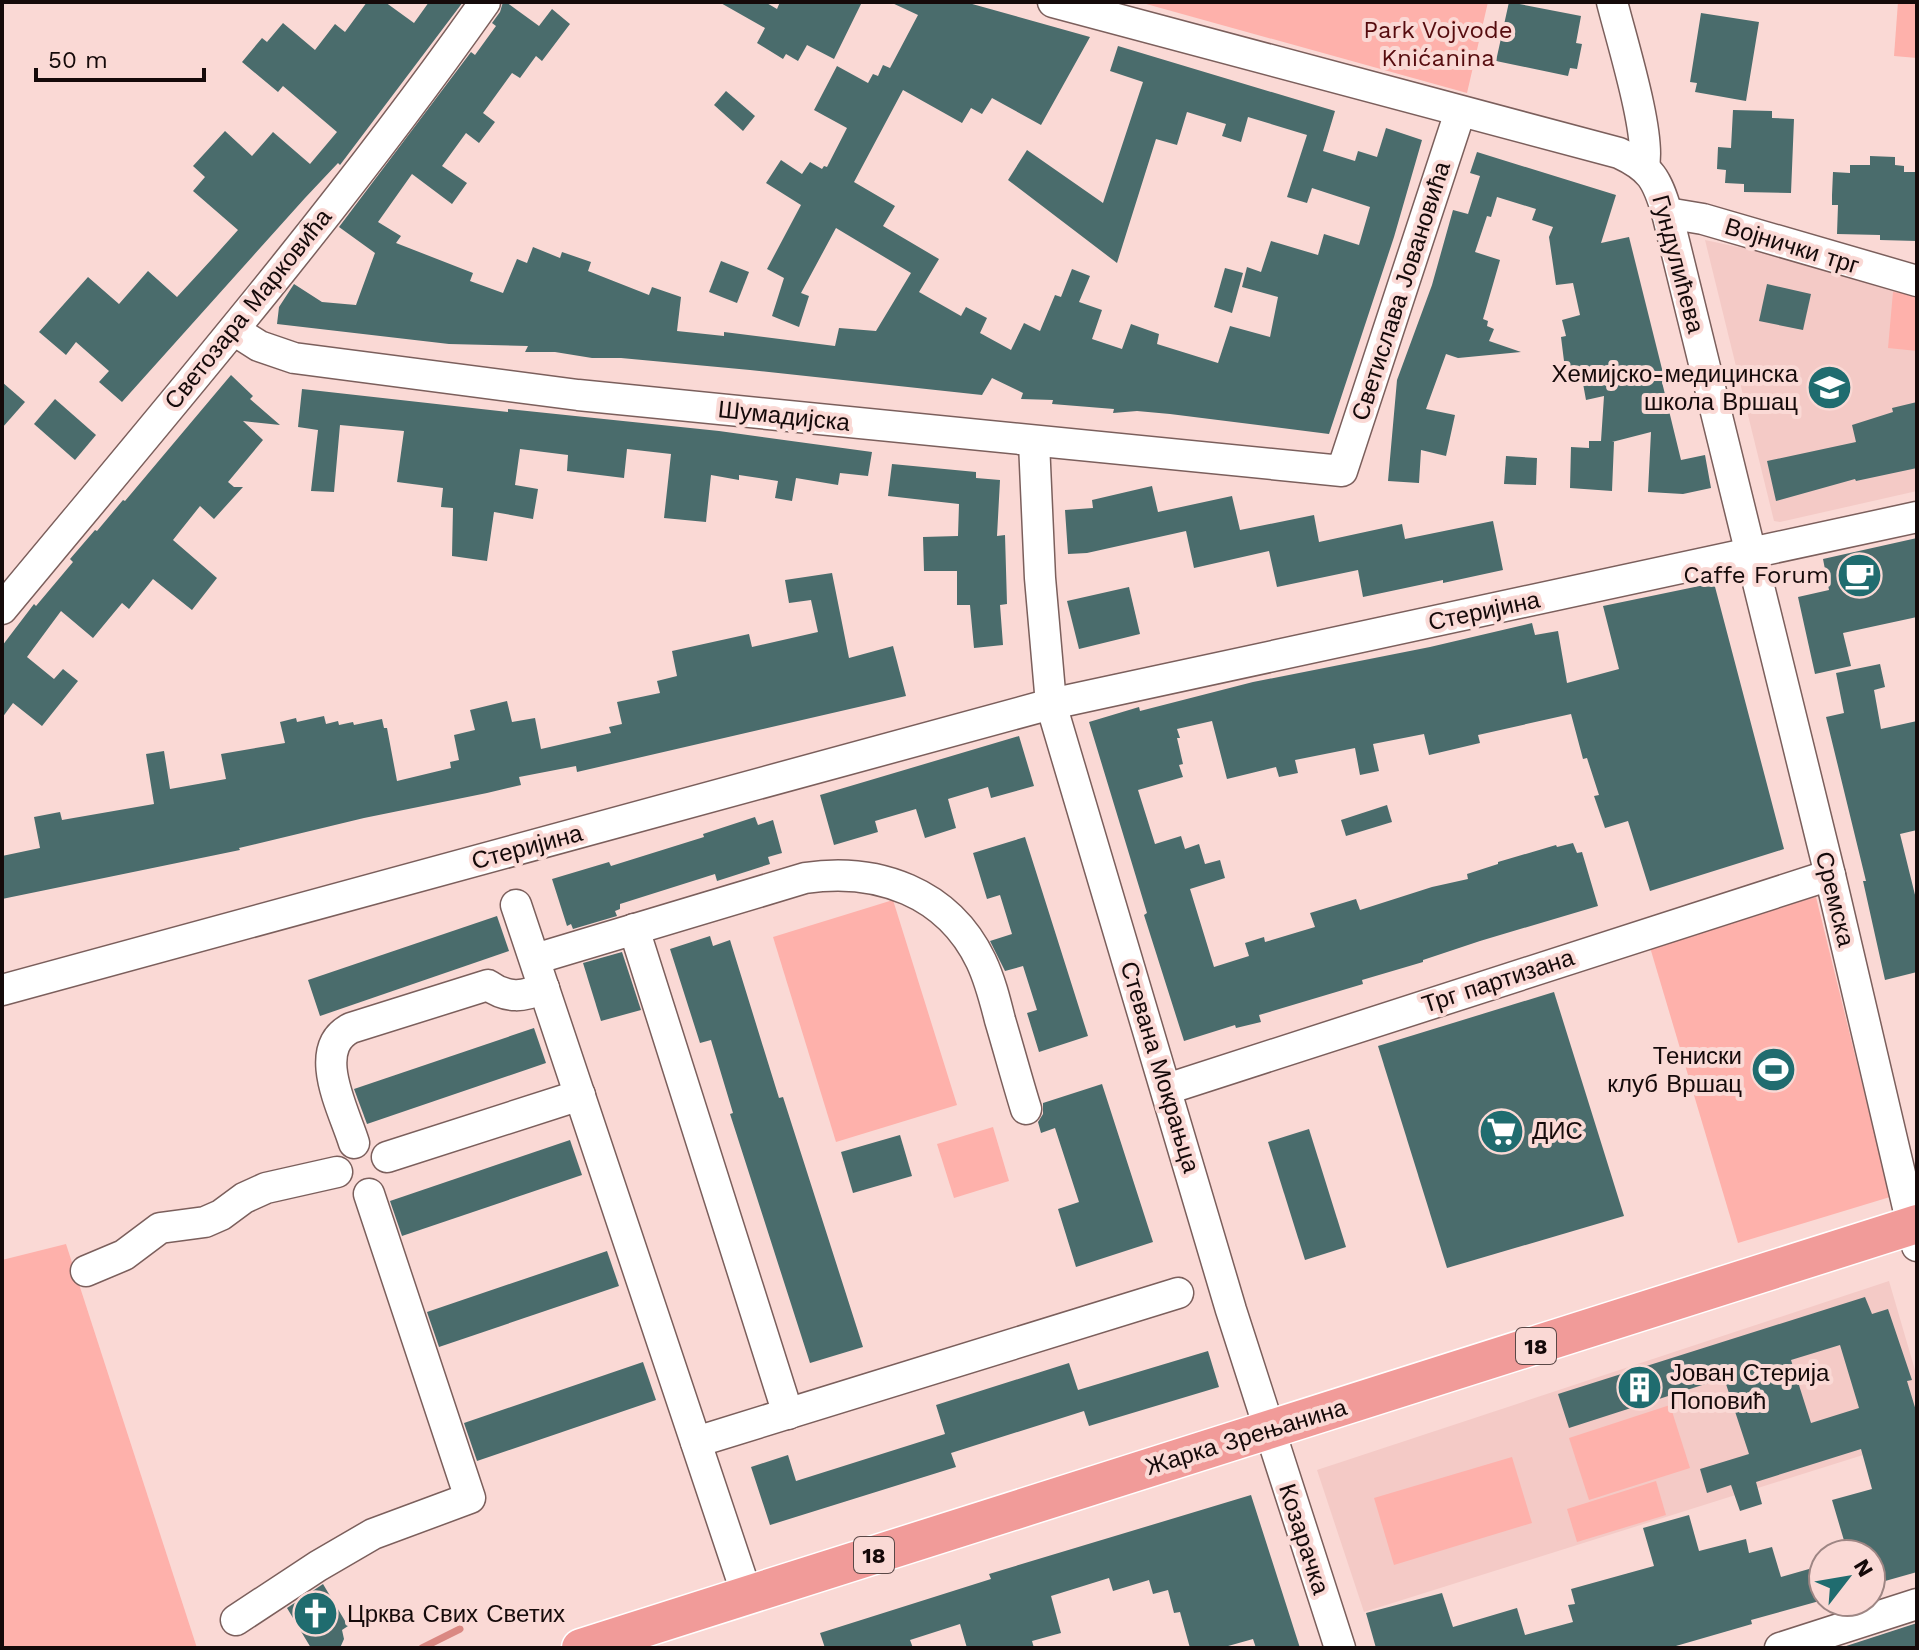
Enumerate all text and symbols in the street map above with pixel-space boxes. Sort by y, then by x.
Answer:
park label: Park Vojvode Knićanina [1363,16,1513,72]
scale bar [36,32,204,82]
text: 50 m [48,46,108,74]
street label: Светислава Јовановића [1346,157,1456,424]
street label: Гундулићева [1646,192,1710,337]
street label: Светозара Марковића [159,203,338,415]
street label: Војнички трг [1721,212,1863,280]
place label: Хемијско-медицинска школа Вршац [1552,360,1799,416]
school or university icon: Хемијско-медицинска школа Вршац [1805,364,1853,412]
street label: Шумадијска [717,395,852,437]
cafe icon: Caffe Forum [1836,551,1884,599]
place label: Caffe Forum [1683,561,1829,589]
street label: Стеријина [1426,585,1543,636]
street label: Стеријина [469,819,586,875]
street label: Сремска [1810,849,1860,950]
street label: Трг партизана [1418,943,1578,1019]
street label: Стевана Мокрањца [1115,958,1206,1177]
place label: Тениски клуб Вршац [1607,1042,1742,1098]
sports icon: Тениски клуб Вршац [1749,1046,1797,1094]
supermarket icon: ДИС [1477,1107,1525,1155]
place label: ДИС [1532,1117,1583,1145]
road number: 18 [1516,1328,1556,1364]
place label: Јован Стерија Поповић [1670,1359,1830,1415]
building icon: Јован Стерија Поповић [1615,1363,1663,1411]
street label: Жарка Зрењанина [1142,1393,1351,1481]
street label: Козарачка [1273,1480,1335,1598]
road number: 18 [854,1537,894,1573]
north arrow [1807,1538,1887,1618]
text: N [1849,1555,1879,1581]
church icon: Црква Свих Светих [292,1590,340,1638]
place label: Црква Свих Светих [347,1600,565,1628]

